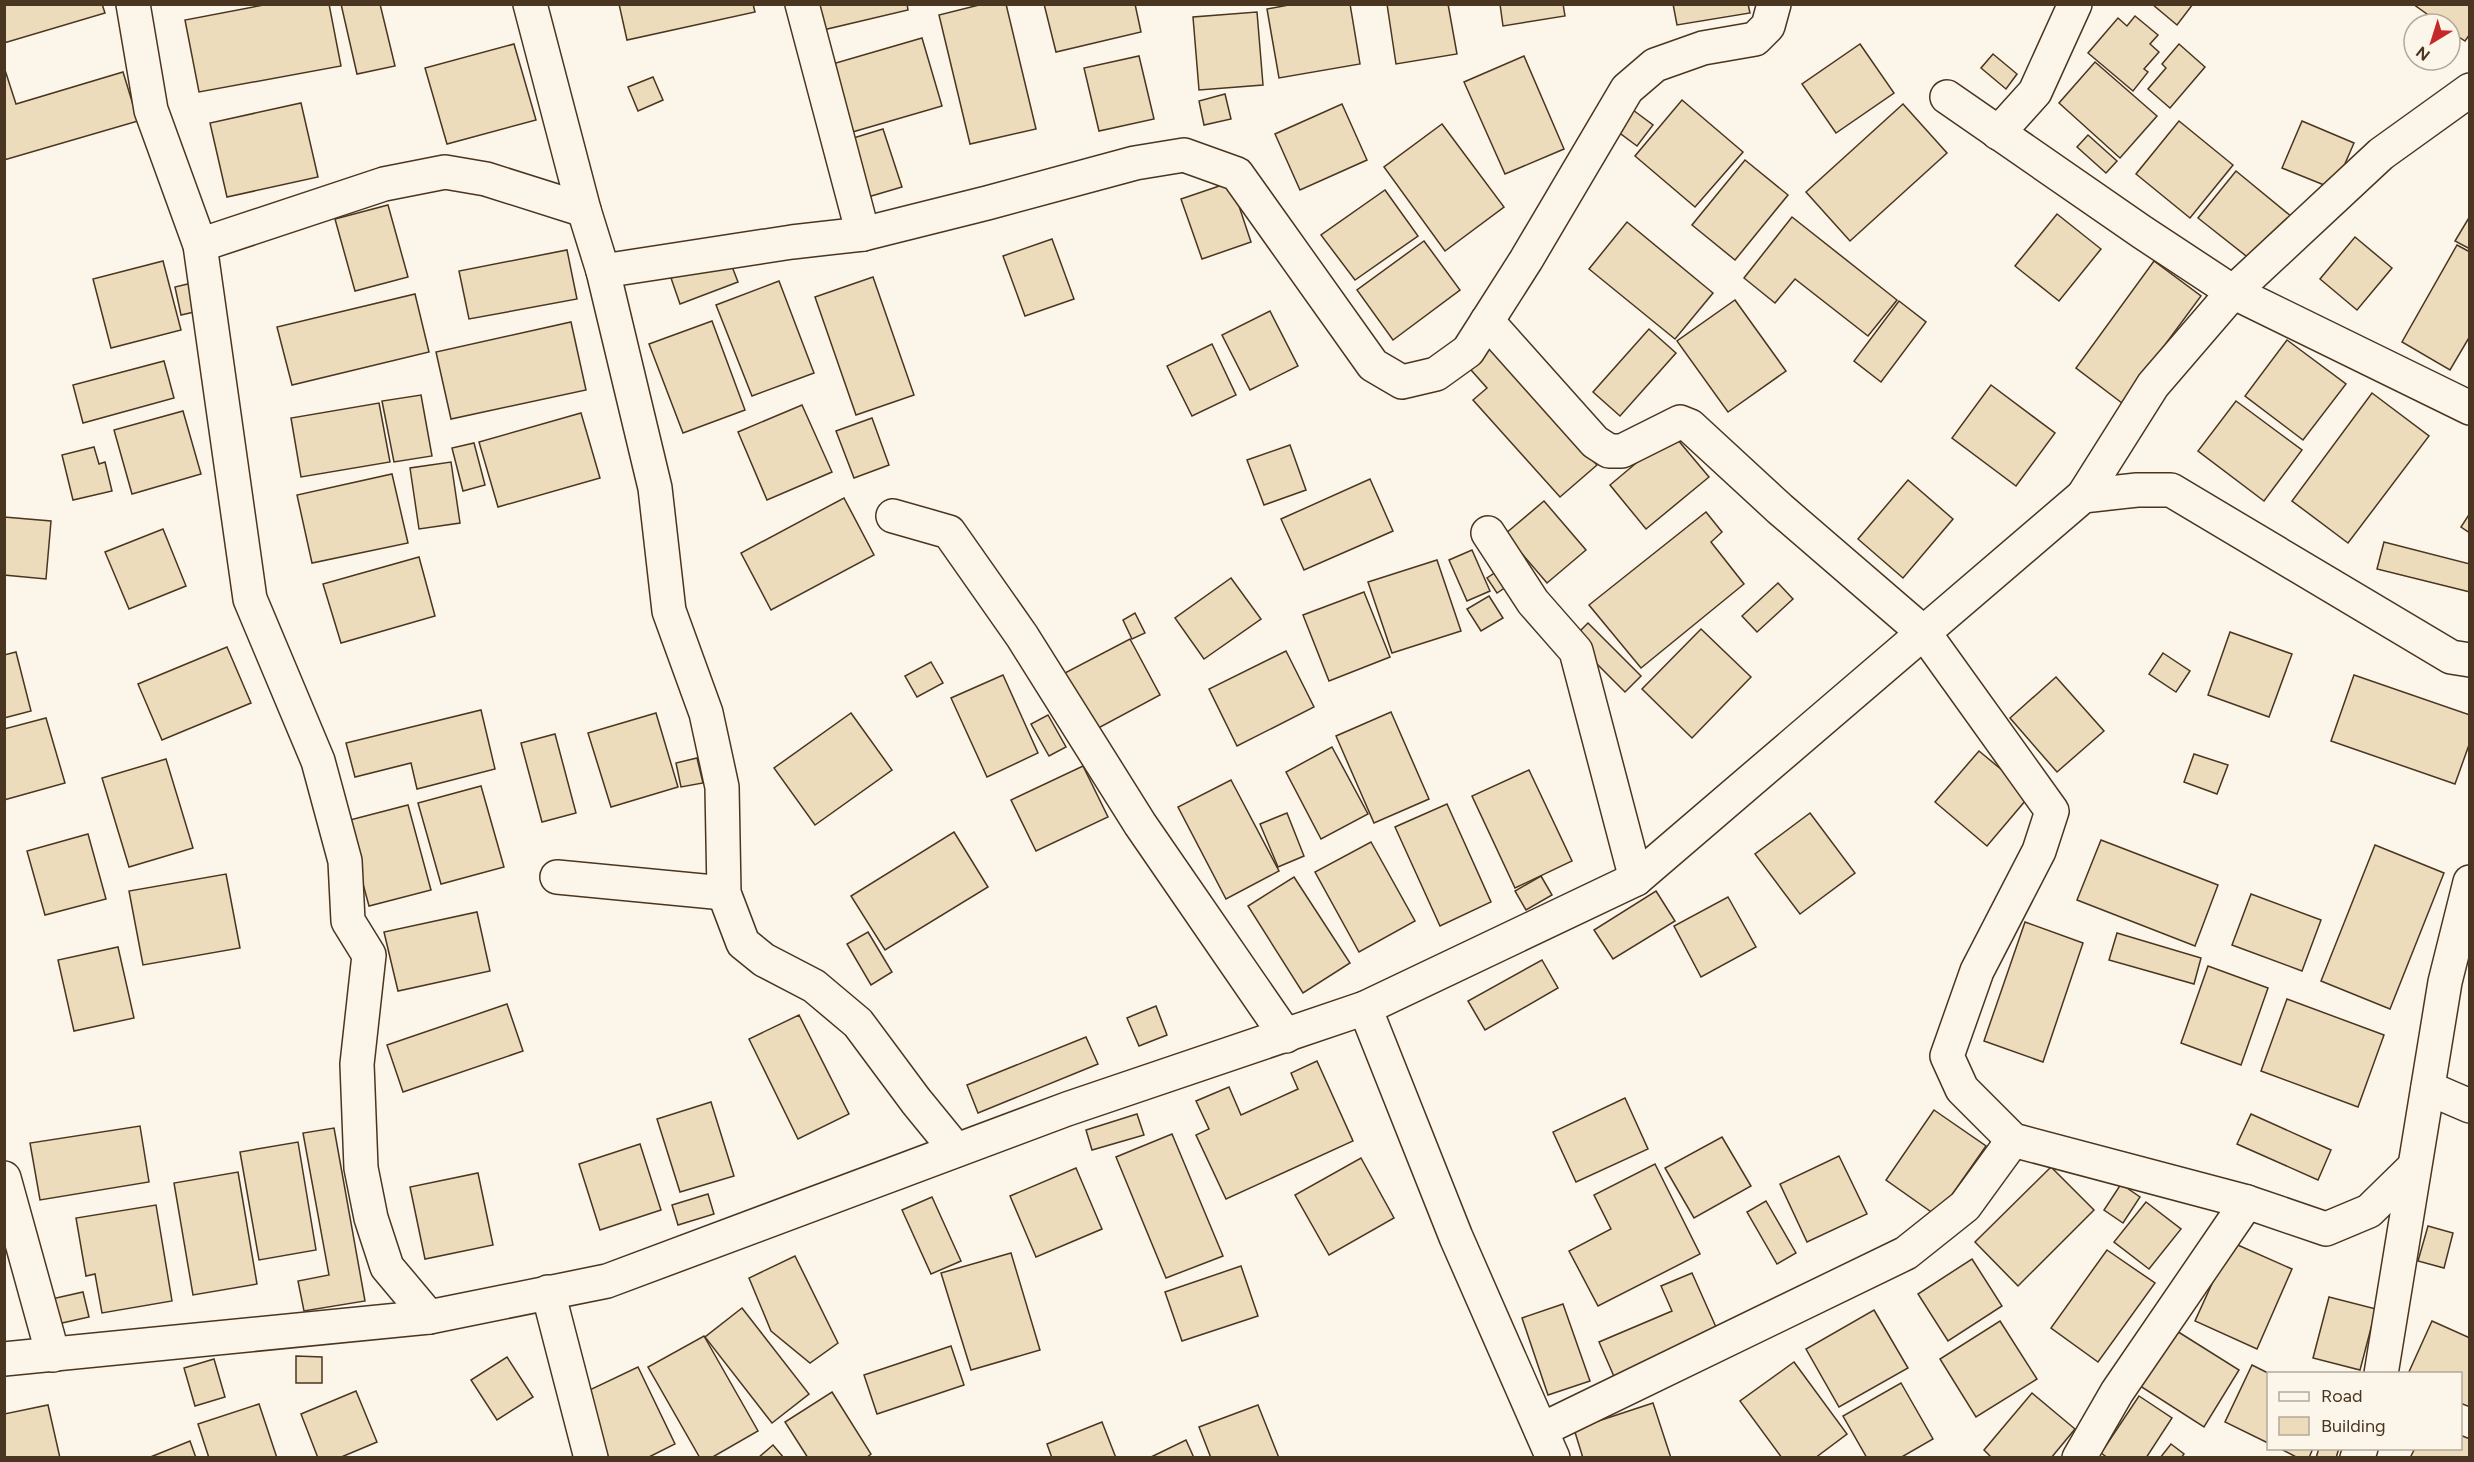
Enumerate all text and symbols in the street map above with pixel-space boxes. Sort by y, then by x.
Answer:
north arrow [2402,12,2462,72]
text: N [2412,42,2434,65]
legend [2267,1372,2462,1450]
text: Road [2321,1385,2362,1407]
text: Building [2321,1415,2386,1437]

